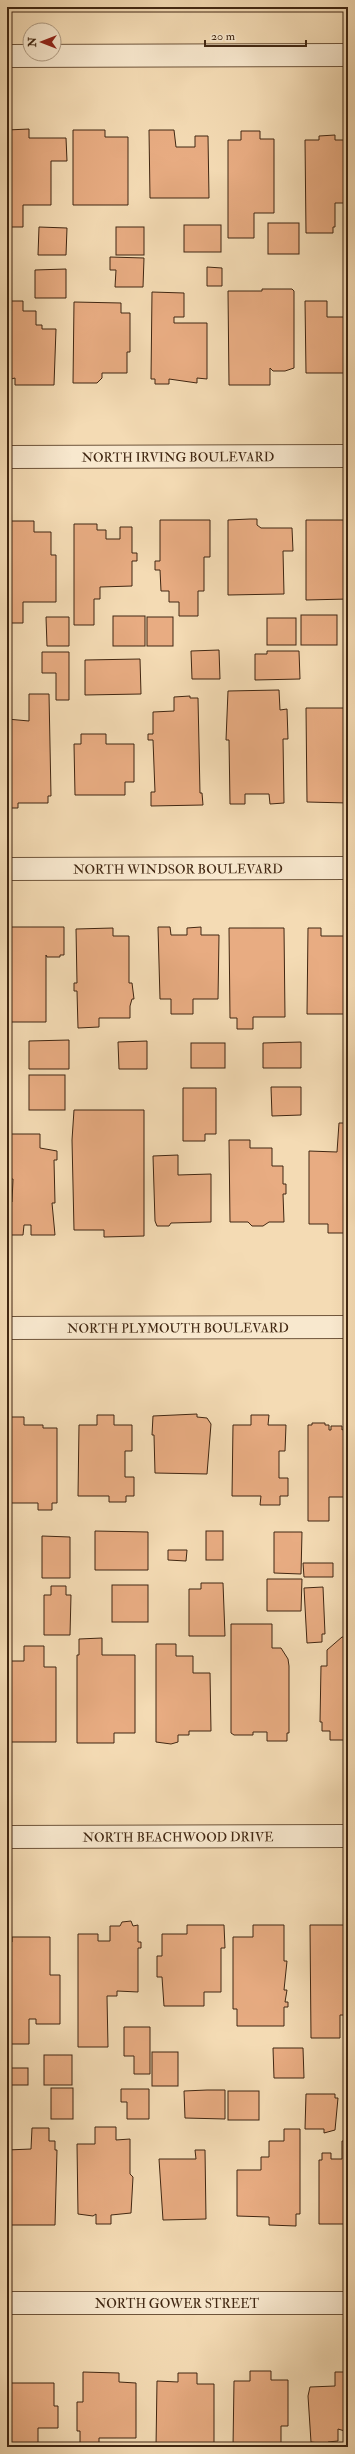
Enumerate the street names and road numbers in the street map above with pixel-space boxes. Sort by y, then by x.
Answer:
street label: NORTH IRVING BOULEVARD [82,449,274,466]
street label: NORTH WINDSOR BOULEVARD [73,861,283,878]
street label: NORTH PLYMOUTH BOULEVARD [67,1320,289,1337]
street label: NORTH BEACHWOOD DRIVE [82,1829,274,1846]
street label: NORTH GOWER STREET [95,2296,260,2312]

